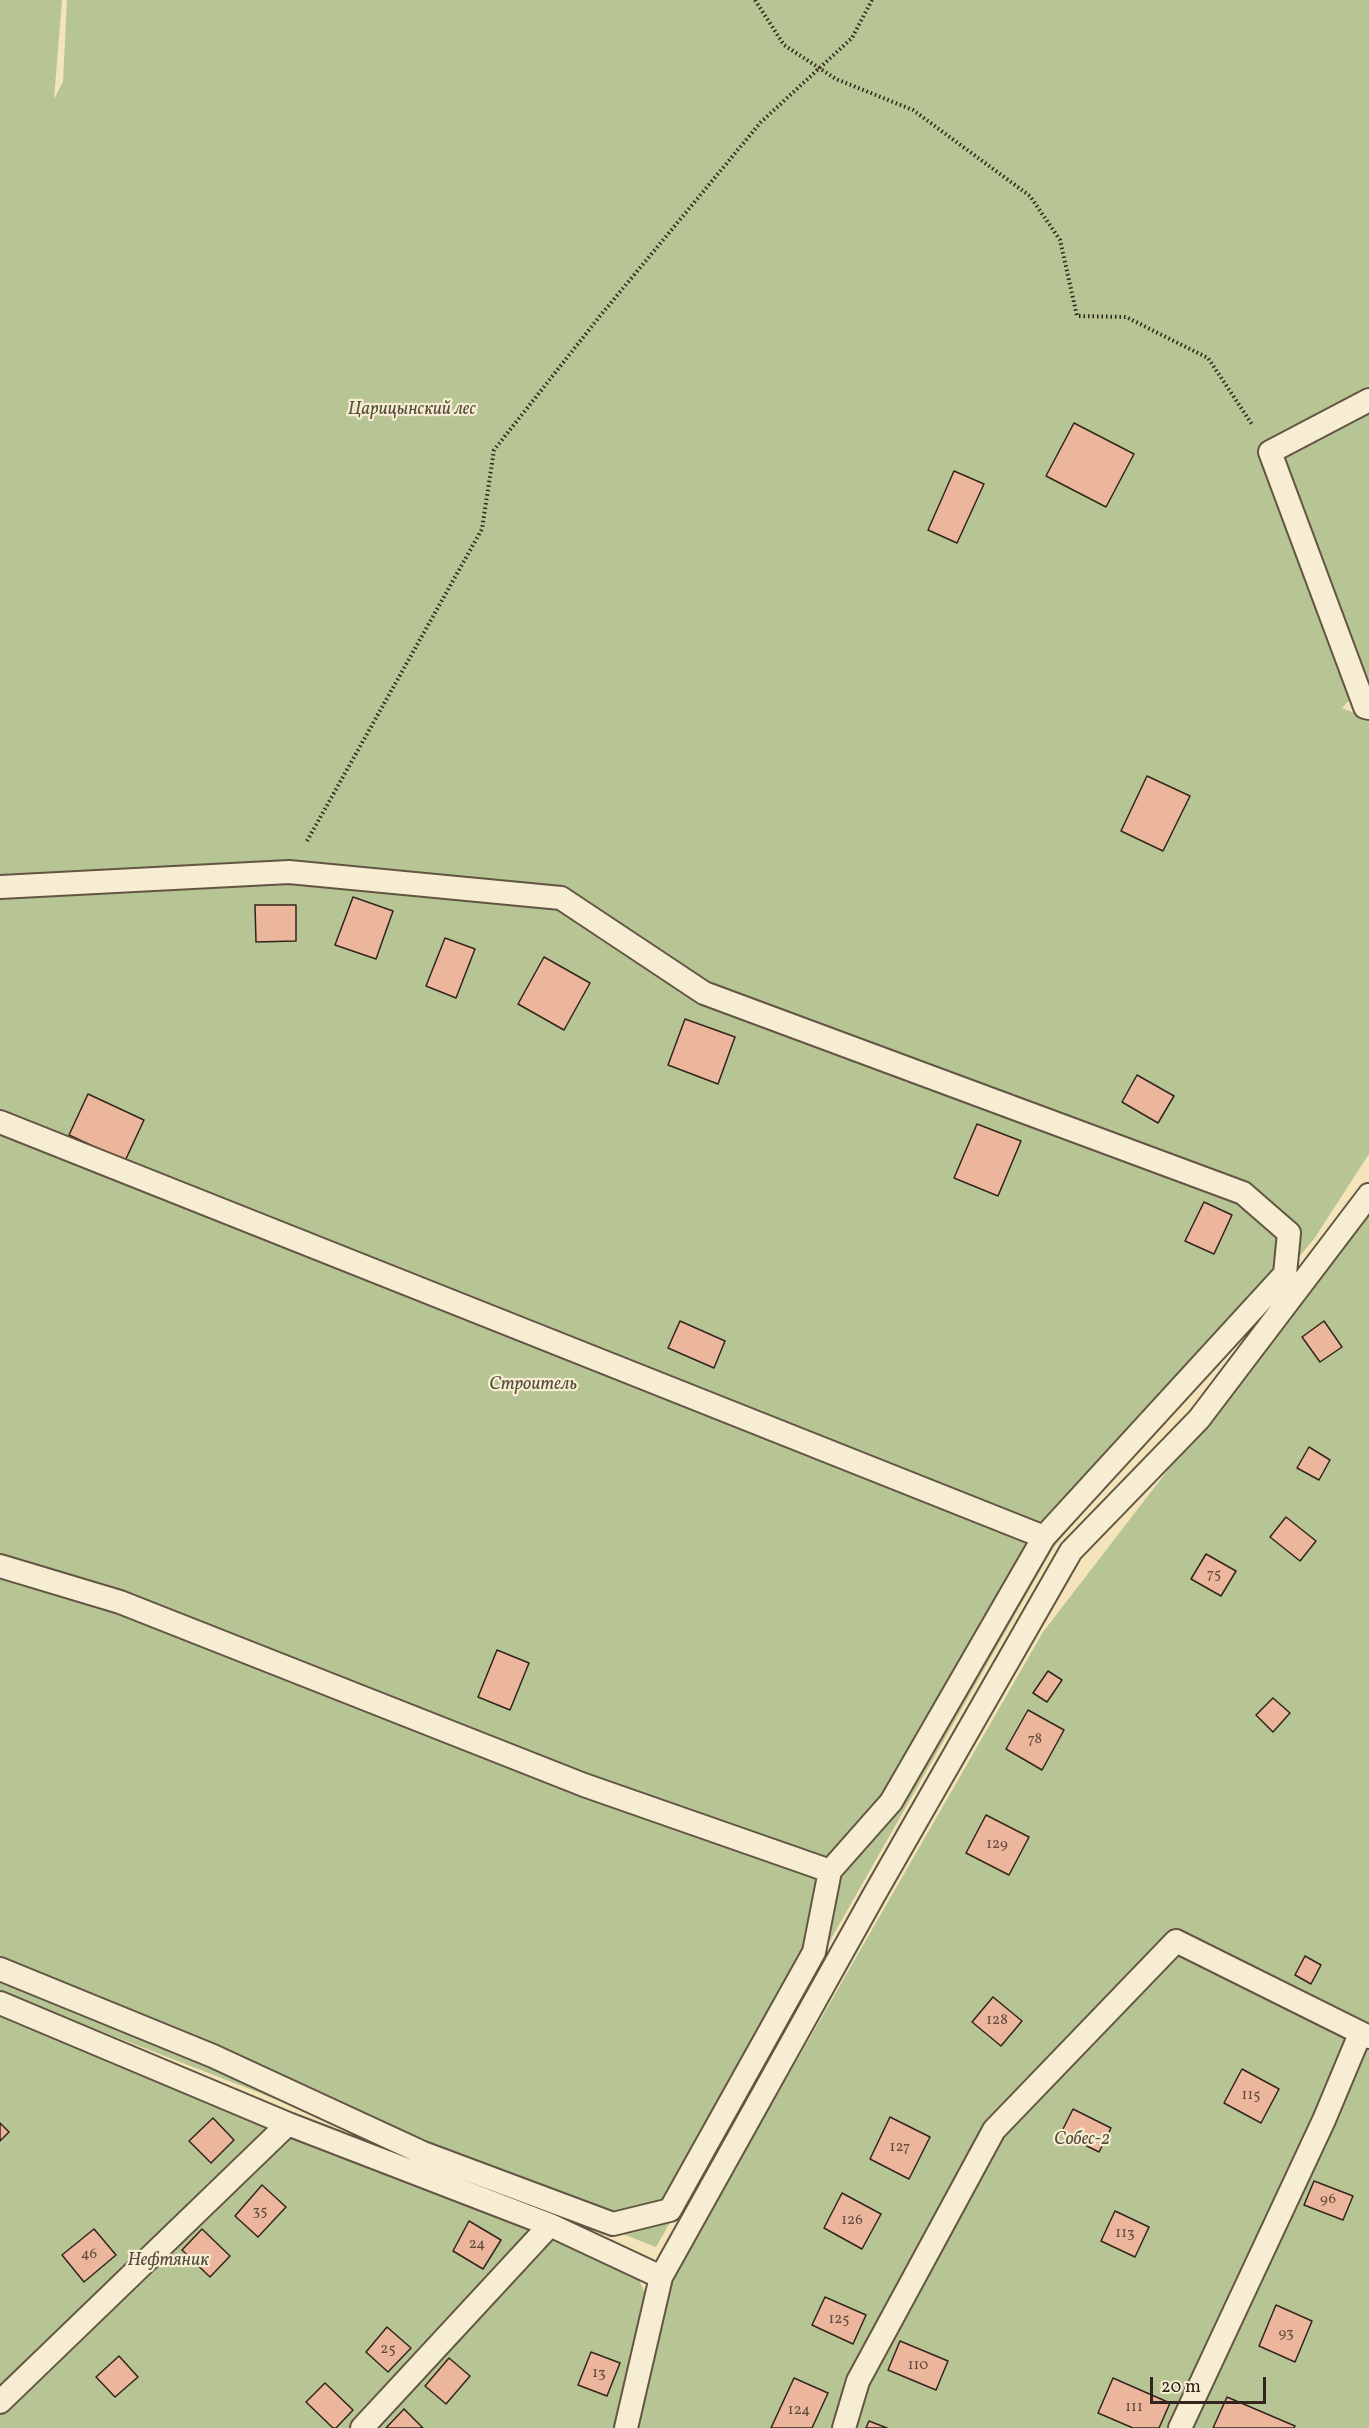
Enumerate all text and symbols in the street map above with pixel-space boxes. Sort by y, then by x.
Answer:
park label: Царицынский лес [348,400,476,422]
park label: Строитель [489,1375,577,1397]
house number: 75 [1207,1566,1221,1584]
house number: 78 [1028,1731,1042,1749]
house number: 129 [986,1836,1008,1854]
house number: 128 [986,2012,1008,2030]
house number: 115 [1242,2087,1260,2105]
park label: Собес-2 [1054,2130,1110,2152]
house number: 127 [890,2139,910,2157]
house number: 96 [1320,2191,1336,2209]
house number: 35 [253,2203,267,2221]
house number: 126 [841,2212,863,2230]
house number: 113 [1115,2225,1135,2243]
house number: 24 [469,2236,485,2254]
house number: 46 [81,2246,97,2264]
park label: Нефтяник [127,2251,209,2273]
house number: 125 [828,2311,850,2329]
house number: 93 [1278,2325,1294,2343]
house number: 25 [380,2341,396,2359]
house number: 110 [908,2357,928,2375]
house number: 13 [592,2365,606,2383]
scale bar [1153,2365,1268,2403]
text: 20 m [1161,2375,1201,2400]
house number: 111 [1125,2399,1143,2417]
house number: 124 [788,2402,810,2420]

